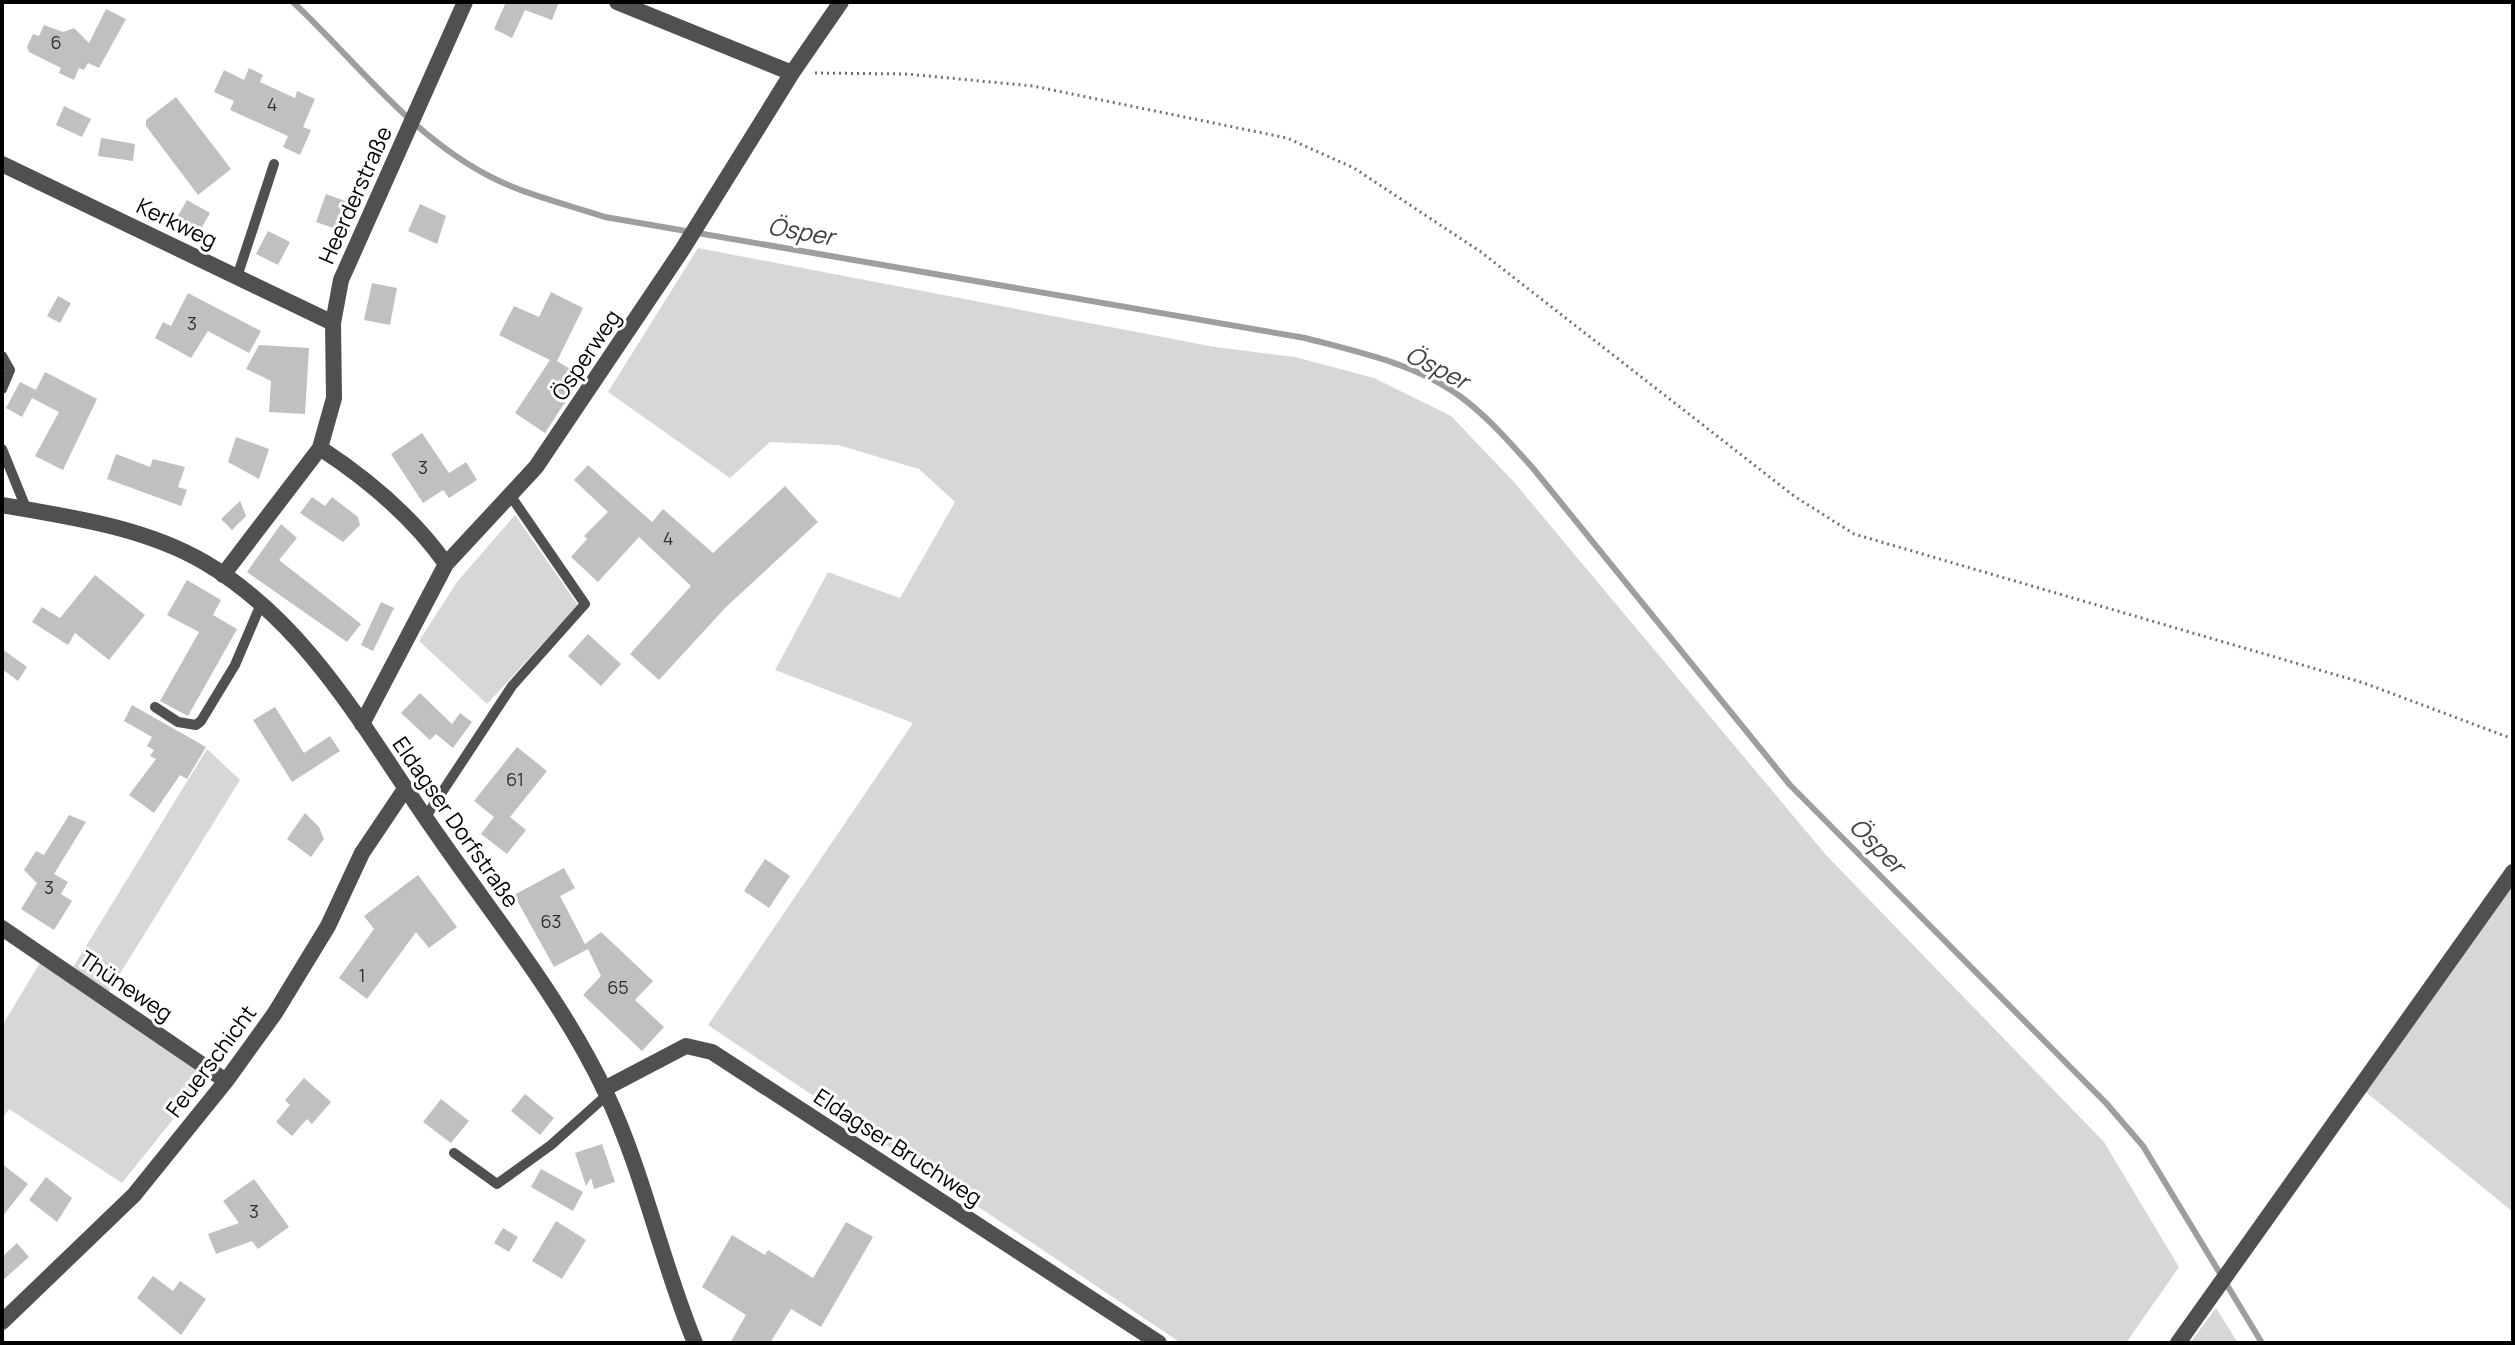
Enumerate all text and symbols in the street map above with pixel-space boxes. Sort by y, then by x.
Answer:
house number: 6 [50,30,62,54]
house number: 4 [267,92,277,116]
street label: Heerderstraße [311,121,399,269]
street label: Kerkweg [132,191,222,255]
water label: Ösper [765,208,840,253]
street label: Ösperweg [545,304,627,406]
house number: 3 [187,311,197,335]
water label: Ösper [1400,337,1478,398]
house number: 3 [418,455,428,479]
house number: 4 [663,526,673,550]
street label: Eldagser Dorfstraße [386,731,526,914]
house number: 61 [506,767,524,791]
water label: Ösper [1843,810,1916,883]
house number: 3 [44,875,54,899]
house number: 63 [540,909,562,933]
street label: Thüneweg [73,944,179,1028]
house number: 1 [358,963,366,987]
house number: 65 [607,975,629,999]
street label: Feuerschicht [159,999,263,1123]
street label: Eldagser Bruchweg [808,1081,988,1213]
house number: 3 [249,1199,259,1223]

